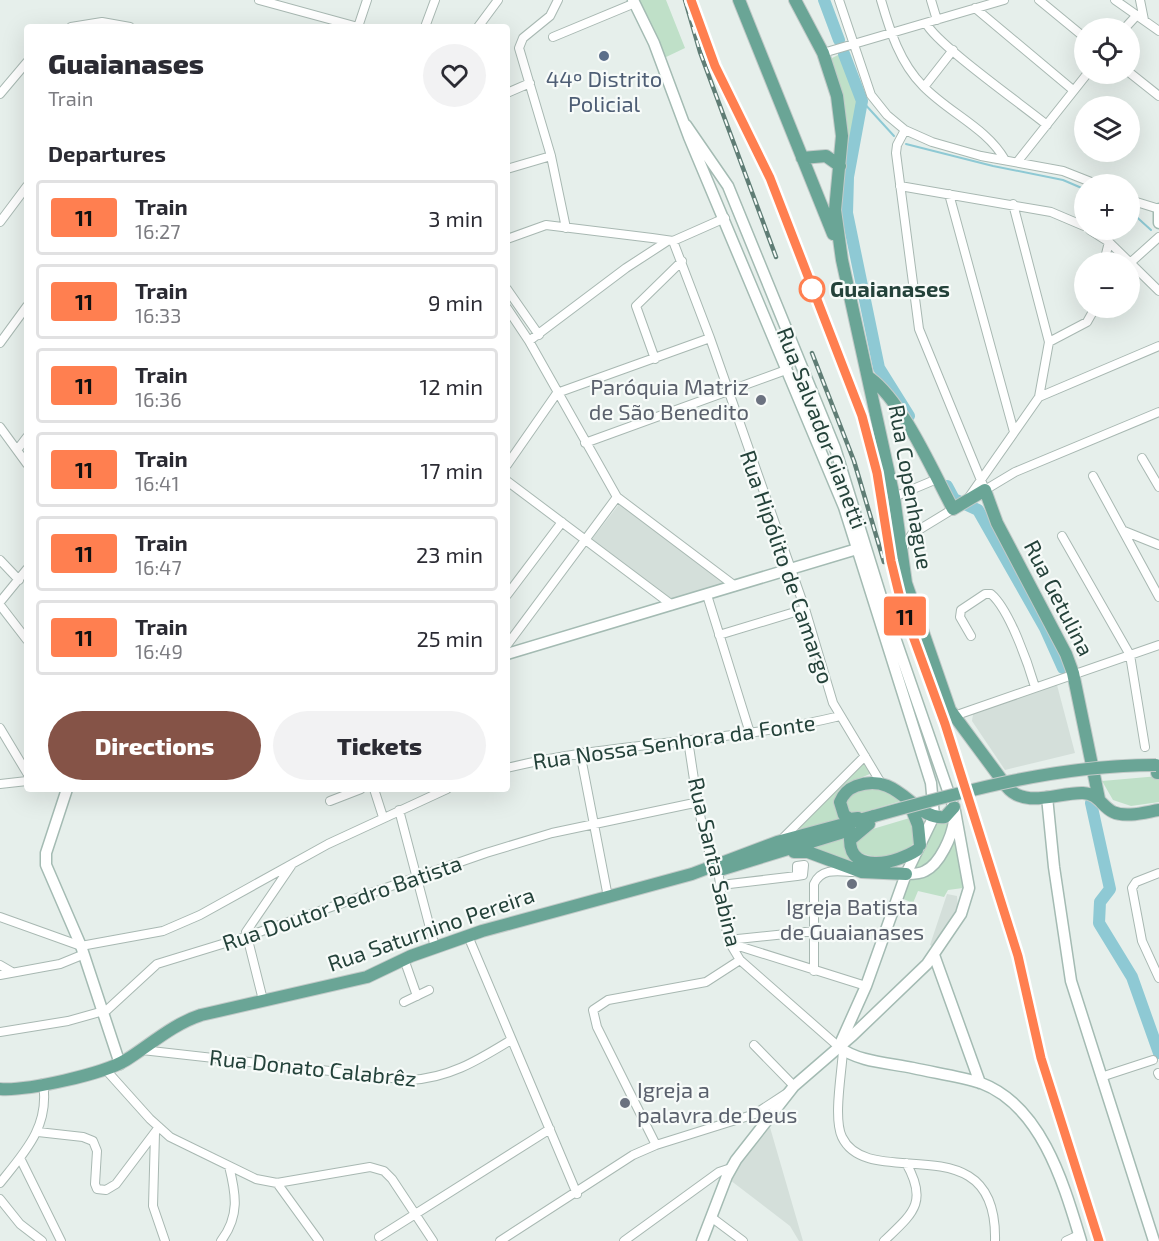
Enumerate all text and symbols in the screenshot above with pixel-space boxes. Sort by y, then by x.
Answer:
map controls [1074,18,1140,318]
button: locate [1074,18,1140,84]
button: heart [423,44,486,107]
text: Guaianases [48,46,204,80]
marker: 44º Distrito Policial [597,49,611,63]
place label: 44º Distrito Policial [546,65,662,116]
text: Train [48,86,93,110]
button: layers [1074,96,1140,162]
text: Departures [48,140,166,166]
button: + [1074,174,1140,240]
text: Train [135,193,188,219]
text: 11 [75,205,93,230]
text: 3 min [428,205,483,231]
text: 16:27 [135,219,181,243]
button: − [1074,252,1140,318]
place label: Guaianases [830,275,950,301]
marker: Guaianases [799,276,825,302]
text: Train [135,277,188,303]
text: 11 [75,289,93,314]
text: 9 min [428,289,483,315]
text: 16:33 [135,303,181,327]
street label: Rua Salvador Gianetti [772,323,873,532]
text: Train [135,361,188,387]
text: 11 [75,373,93,398]
text: 12 min [419,373,483,399]
place label: Paróquia Matriz de São Benedito [589,373,749,424]
text: 16:36 [135,387,182,411]
marker: Paróquia Matriz de São Benedito [754,393,768,407]
street label: Rua Copenhague [885,402,939,571]
text: Train [135,445,188,471]
street label: Rua Hipólito de Camargo [736,447,840,687]
text: 11 [75,457,93,482]
text: 17 min [421,457,483,483]
text: 16:41 [135,471,179,495]
text: Train [135,529,188,555]
street label: Rua Getulina [1020,535,1100,660]
text: 11 [75,541,93,566]
text: 23 min [416,541,483,567]
text: 16:47 [135,555,182,579]
line badge: 11 [878,596,932,636]
text: 11 [896,604,914,629]
text: Train [135,613,188,639]
text: 11 [75,625,93,650]
text: 25 min [416,625,483,651]
text: 16:49 [135,639,183,663]
street label: Rua Nossa Senhora da Fonte [531,708,817,774]
button: Directions [48,711,261,780]
button: Tickets [273,711,486,780]
street label: Rua Santa Sabina [684,775,748,949]
street label: Rua Doutor Pedro Batista [219,849,465,955]
marker: Igreja Batista de Guaianases [845,877,859,891]
street label: Rua Saturnino Pereira [324,880,538,976]
place label: Igreja Batista de Guaianases [780,893,924,944]
street label: Rua Donato Calabrêz [208,1043,418,1091]
place label: Igreja a palavra de Deus [637,1076,797,1127]
marker: Igreja a palavra de Deus [618,1096,632,1110]

